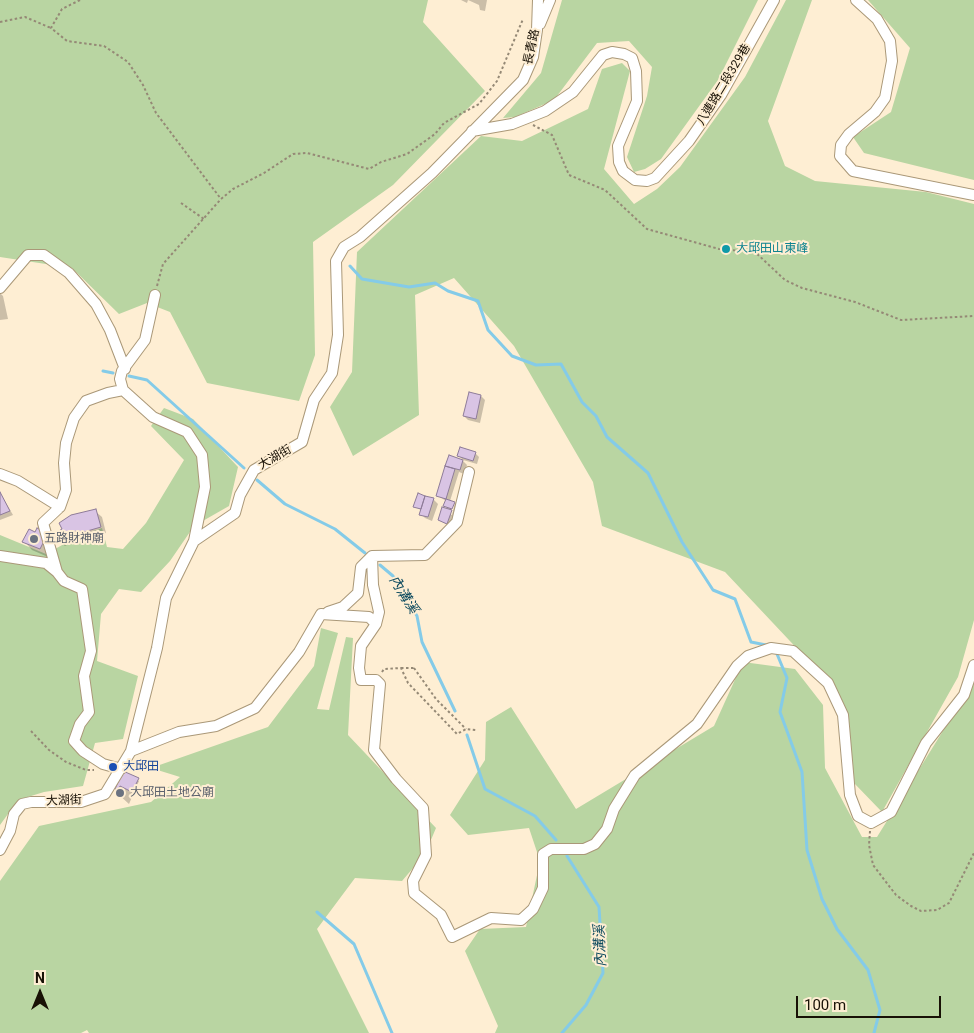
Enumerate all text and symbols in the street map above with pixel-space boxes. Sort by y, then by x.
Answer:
street label: 長青路 [521,28,543,66]
street label: 八連路二段329巷 [694,42,754,128]
place label: 大邱田山東峰 [736,242,808,256]
marker: 大邱田山東峰 [720,243,732,255]
street label: 大湖街 [256,443,294,473]
place label: 五路財神廟 [44,532,104,546]
marker: 五路財神廟 [28,533,40,545]
water label: 內溝溪 [385,573,421,617]
place label: 大邱田 [123,760,159,774]
marker: 大邱田 [107,761,119,773]
place label: 大邱田土地公廟 [130,786,214,800]
marker: 大邱田土地公廟 [114,787,126,799]
street label: 大湖街 [46,793,82,809]
water label: 內溝溪 [592,925,610,967]
north arrow [15,968,65,1018]
text: N [35,970,45,986]
scale bar [799,986,944,1018]
text: 100 m [804,996,846,1014]

